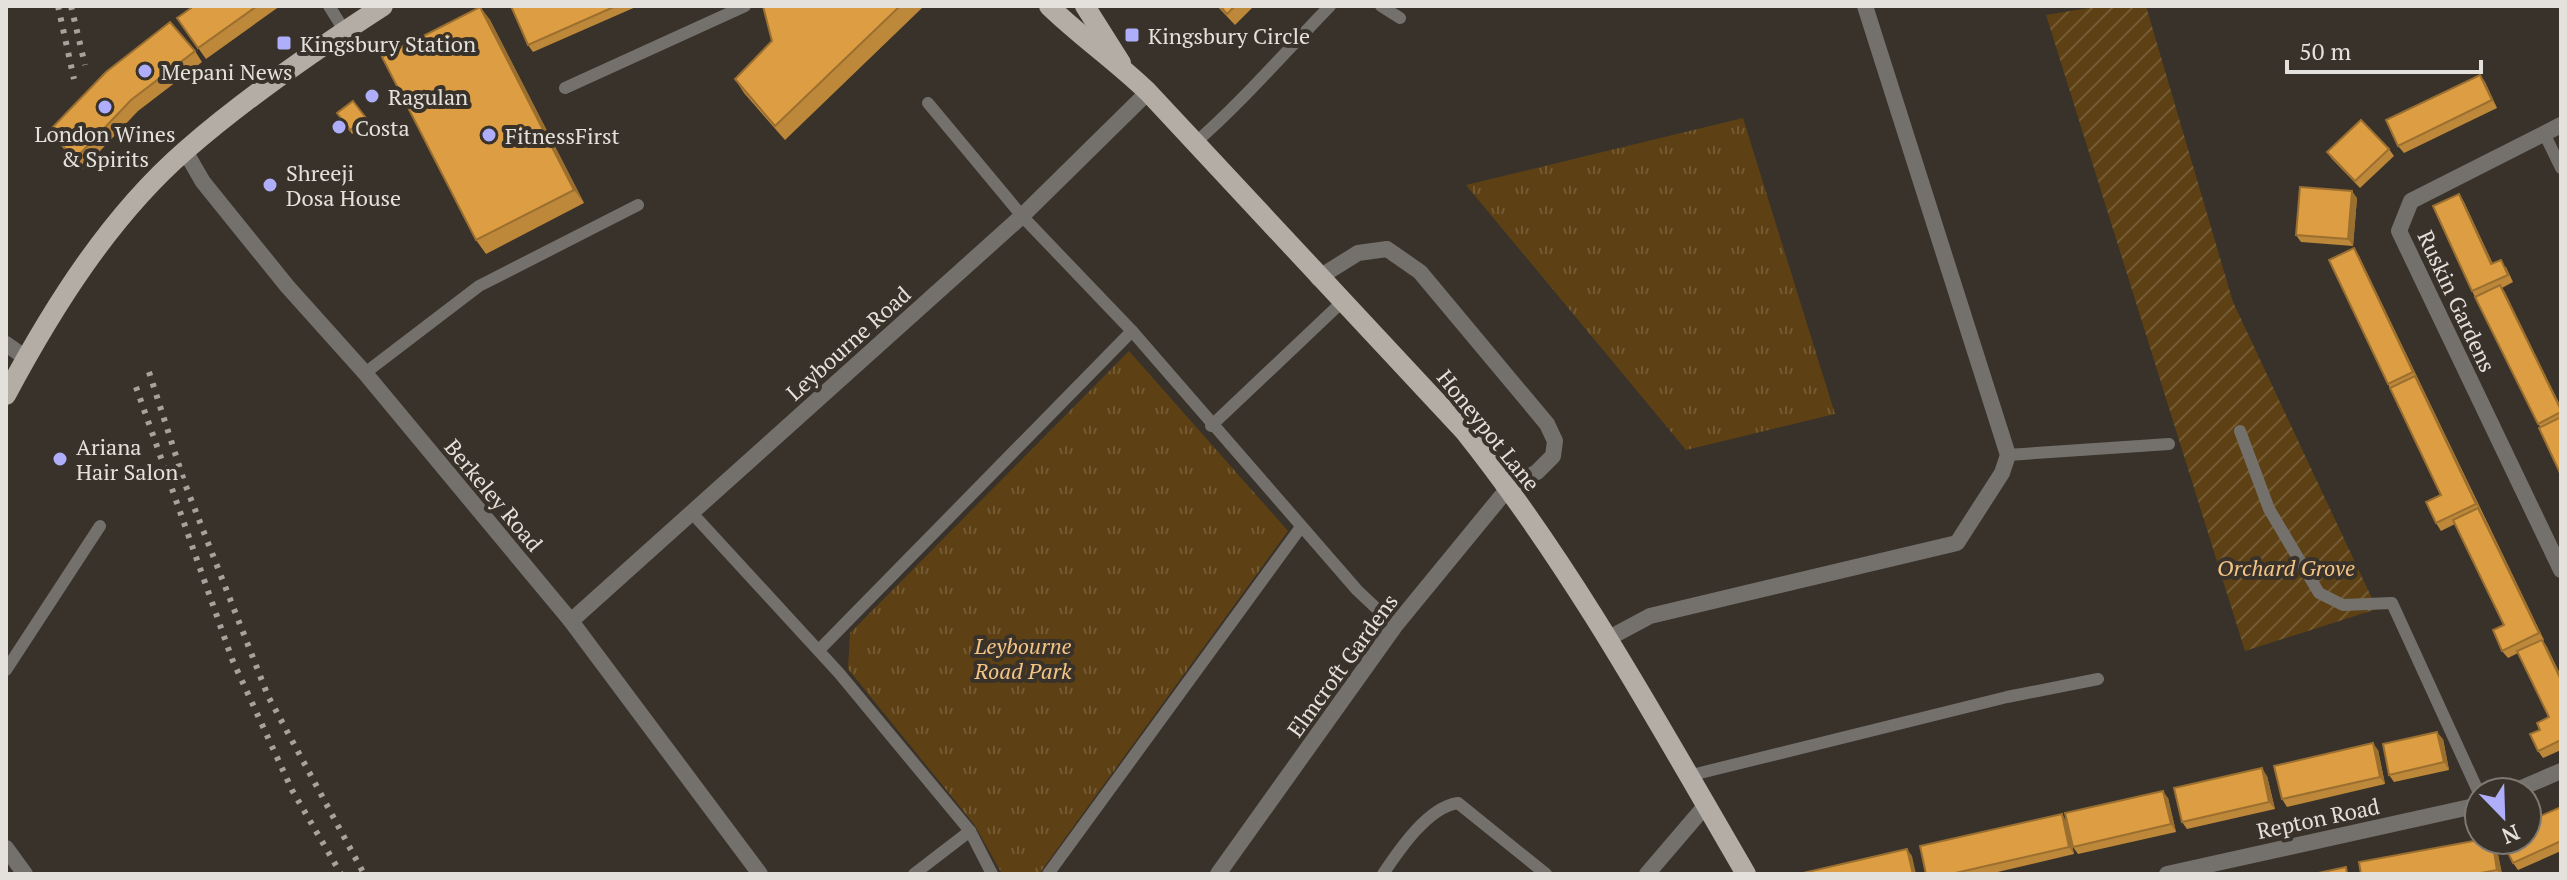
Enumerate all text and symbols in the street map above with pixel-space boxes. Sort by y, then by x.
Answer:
place label: Kingsbury Circle [1148,21,1310,50]
scale bar [2287,24,2481,74]
marker: Kingsbury Circle [1123,26,1141,44]
place label: Kingsbury Station [300,29,476,58]
marker: Kingsbury Station [275,34,293,52]
text: 50 m [2299,35,2351,67]
place label: Mepani News [161,57,292,86]
marker: Mepani News [136,62,154,80]
place label: Ragulan [388,82,468,111]
marker: Ragulan [363,87,381,105]
marker: London Wines & Spirits [96,98,114,116]
place label: Costa [355,113,410,142]
marker: Costa [330,118,348,136]
place label: London Wines & Spirits [35,119,175,173]
place label: FitnessFirst [505,121,620,150]
marker: FitnessFirst [480,126,498,144]
place label: Shreeji Dosa House [286,158,401,212]
marker: Shreeji Dosa House [261,176,279,194]
street label: Ruskin Gardens [2412,225,2502,377]
street label: Leybourne Road [780,279,916,407]
street label: Honeypot Lane [1431,363,1547,497]
place label: Ariana Hair Salon [76,432,178,486]
street label: Berkeley Road [439,433,549,557]
marker: Ariana Hair Salon [51,450,69,468]
park label: Orchard Grove [2217,553,2355,582]
street label: Elmcroft Gardens [1280,587,1404,743]
park label: Leybourne Road Park [973,631,1072,685]
north arrow [2463,776,2543,856]
street label: Repton Road [2254,791,2382,845]
text: N [2497,818,2524,852]

